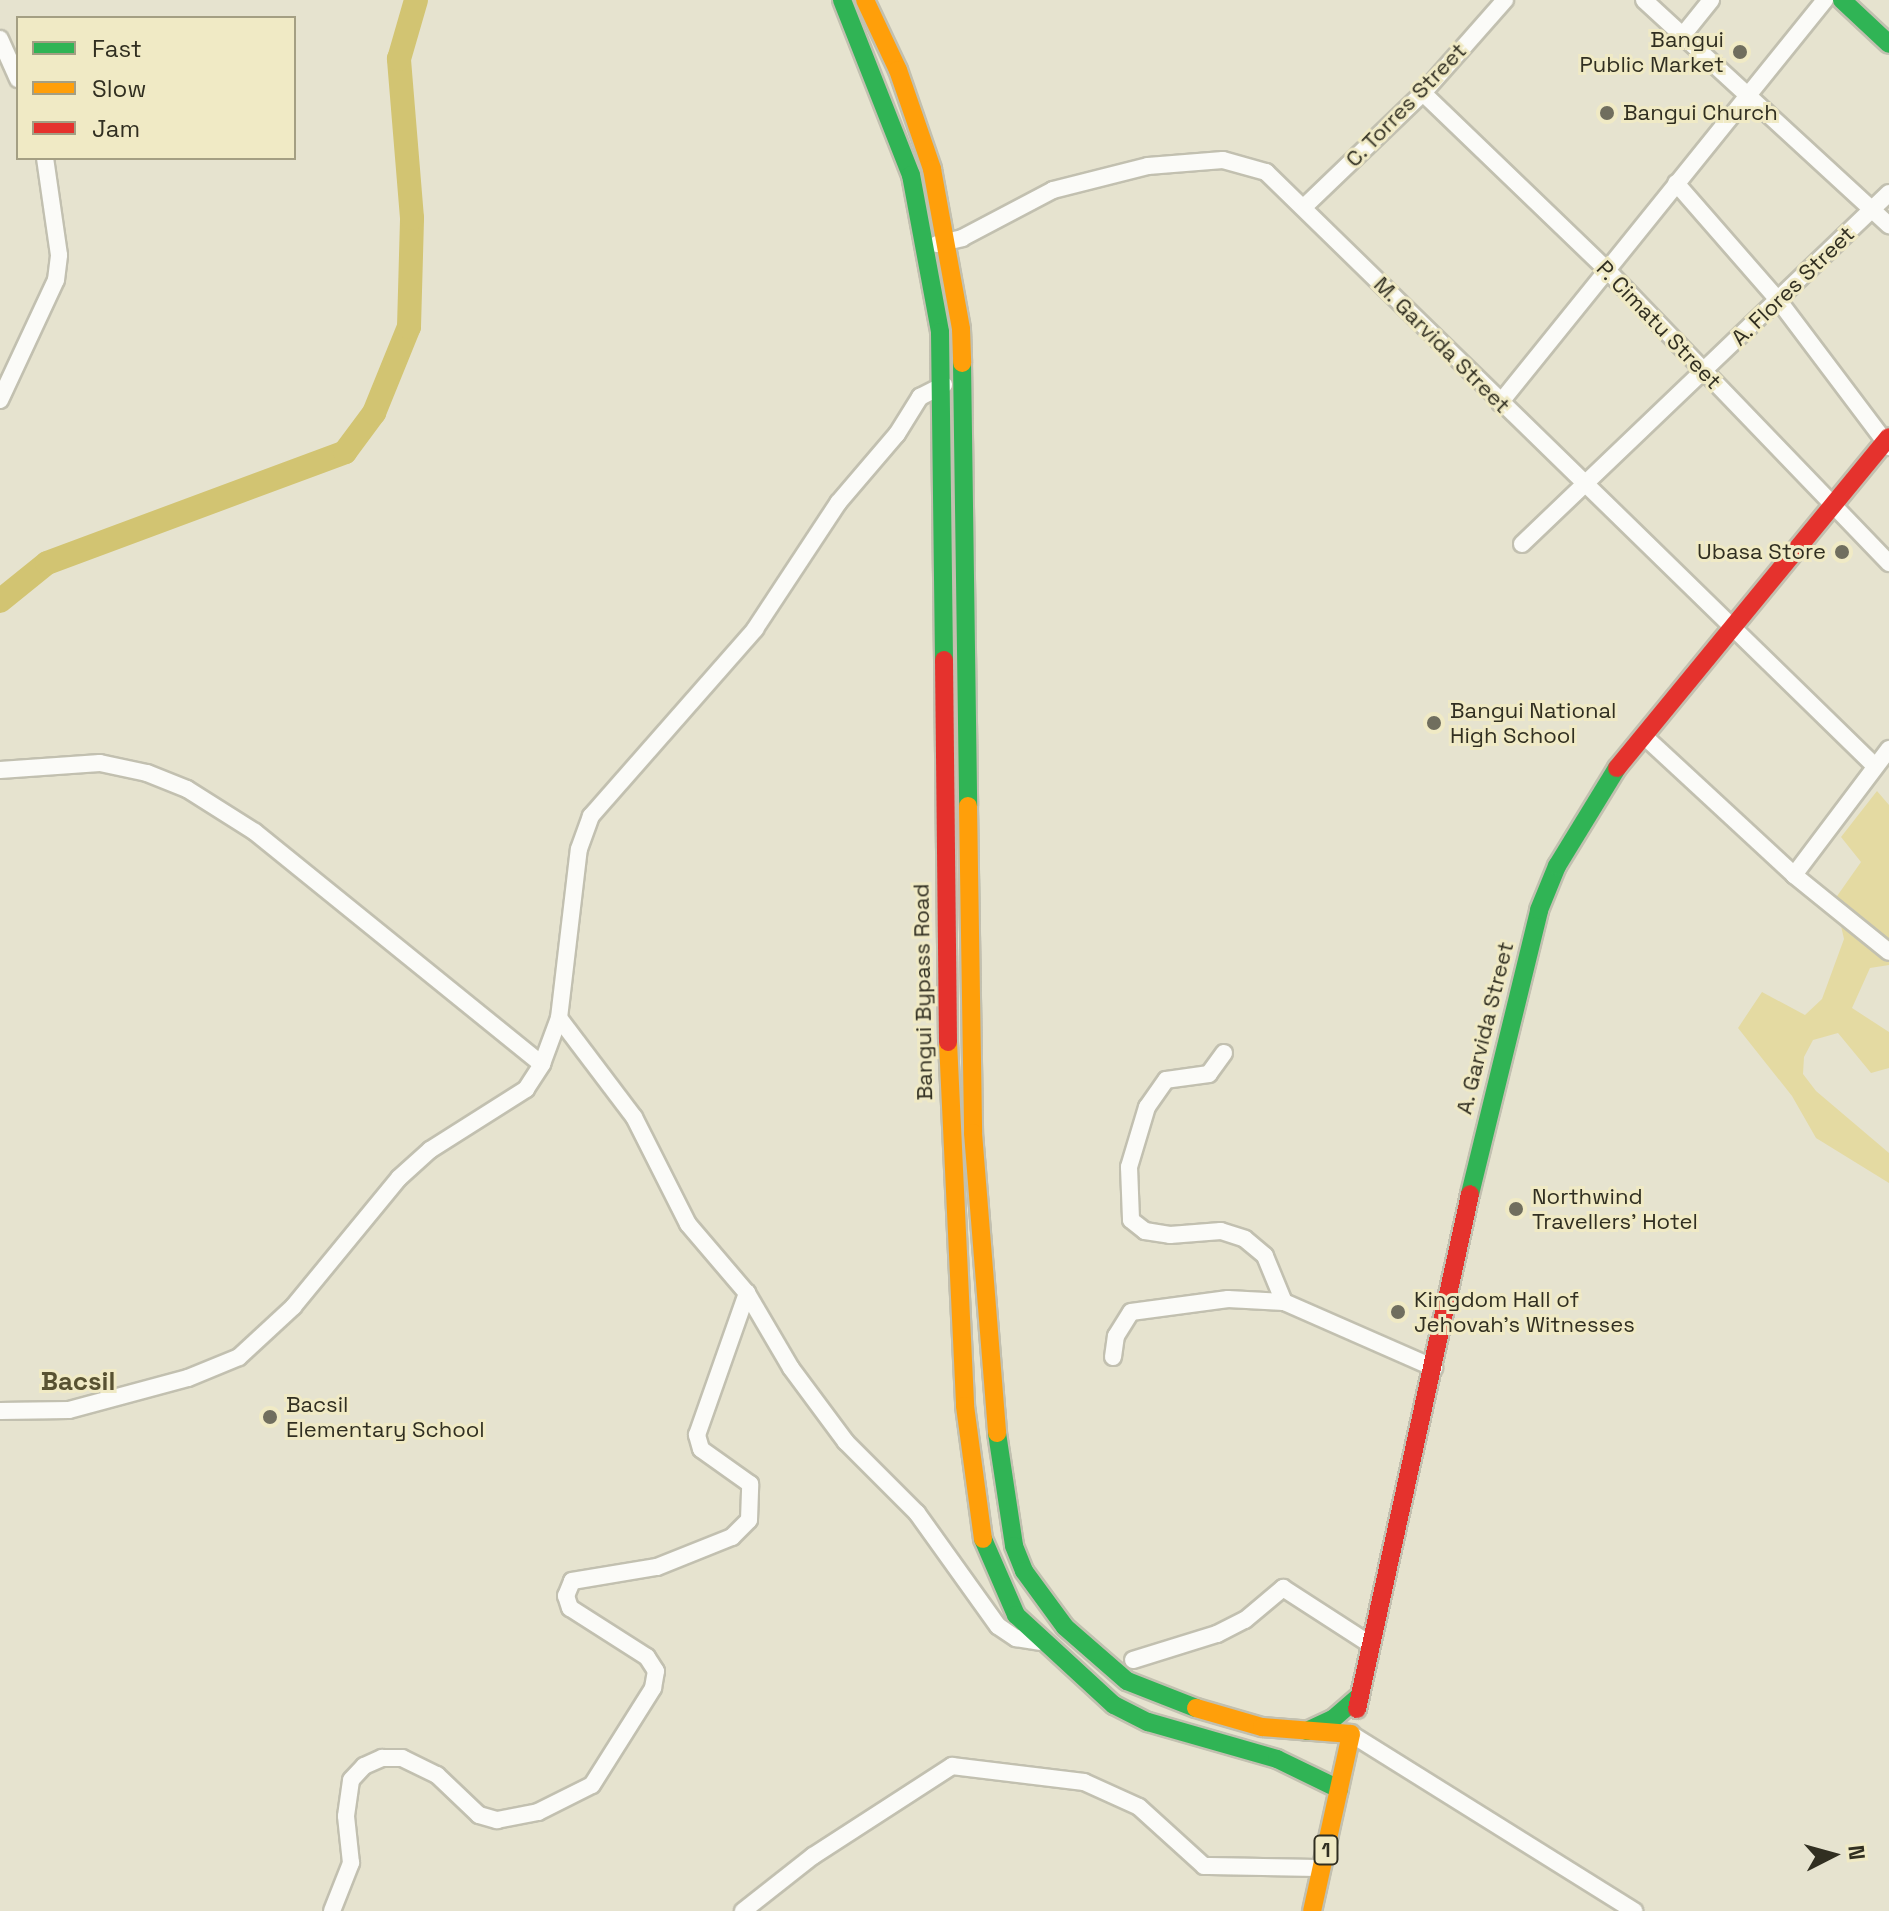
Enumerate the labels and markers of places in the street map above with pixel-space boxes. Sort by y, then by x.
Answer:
place label: Bangui Public Market [1580,26,1724,78]
marker: Bangui Public Market [1731,43,1749,61]
place label: Bangui Church [1623,100,1778,126]
marker: Bangui Church [1598,104,1616,122]
place label: Ubasa Store [1697,539,1826,565]
marker: Ubasa Store [1833,543,1851,561]
place label: Bangui National High School [1450,697,1617,748]
marker: Bangui National High School [1425,714,1443,732]
place label: Northwind Travellers' Hotel [1532,1183,1698,1234]
marker: Northwind Travellers' Hotel [1507,1200,1525,1218]
place label: Kingdom Hall of Jehovah's Witnesses [1414,1286,1635,1338]
marker: Kingdom Hall of Jehovah's Witnesses [1389,1303,1407,1321]
place label: Bacsil Elementary School [286,1391,485,1442]
marker: Bacsil Elementary School [261,1408,279,1426]

